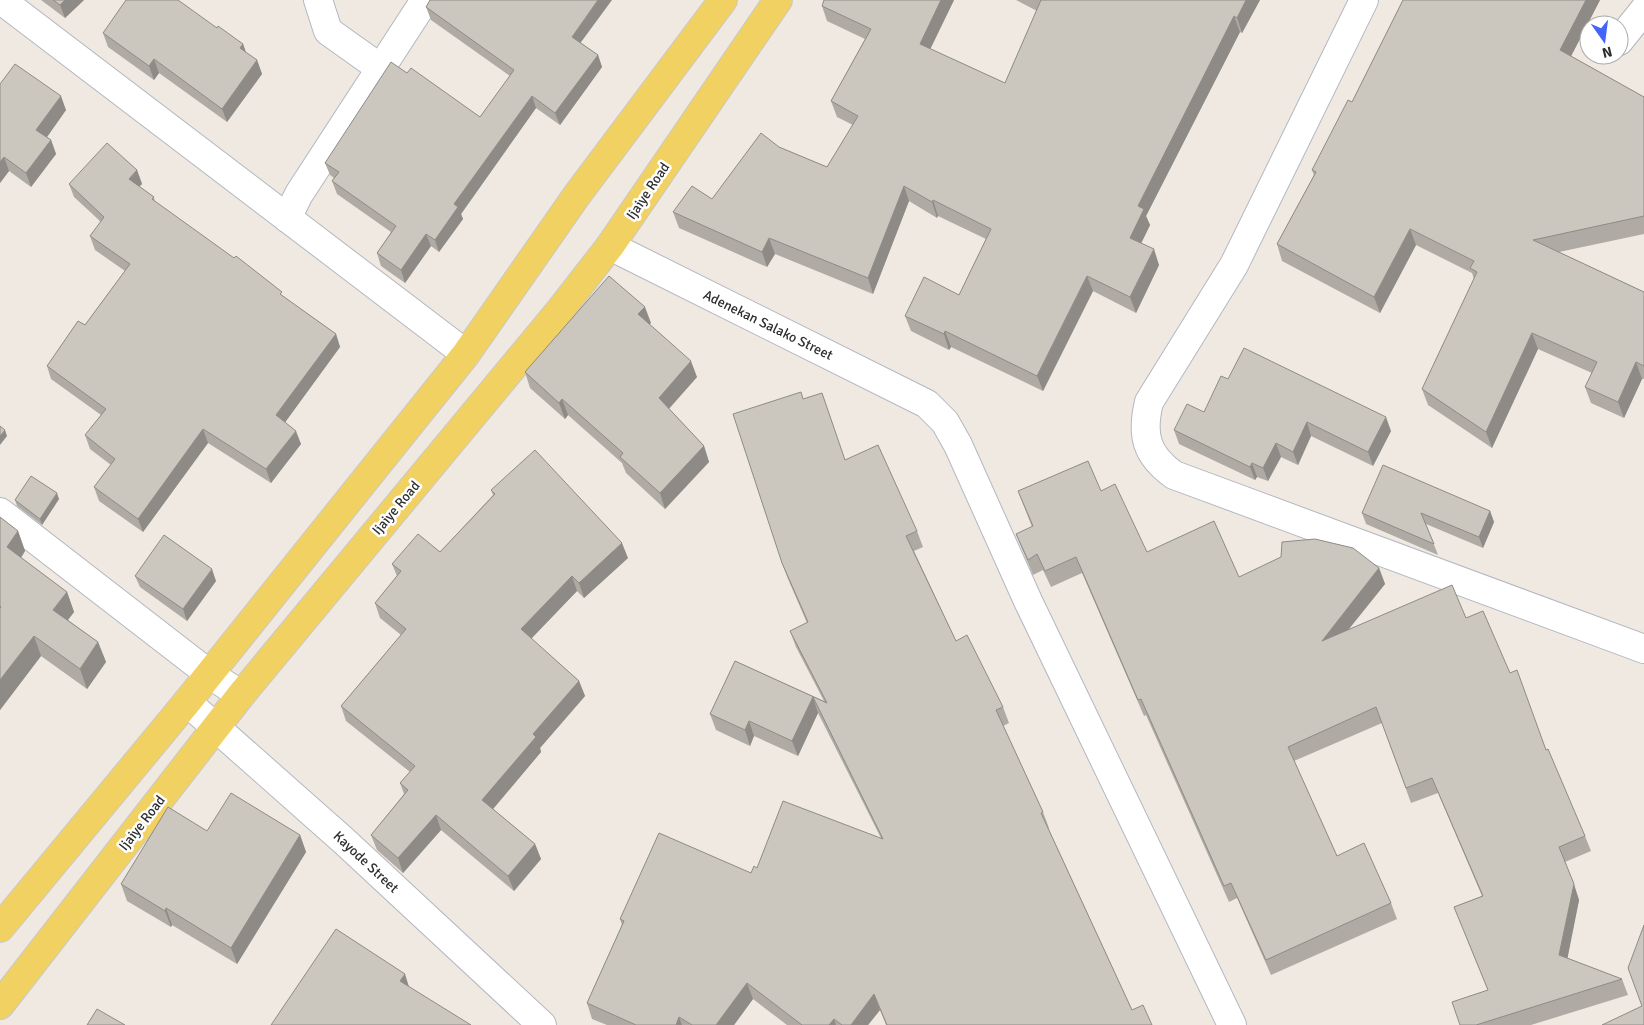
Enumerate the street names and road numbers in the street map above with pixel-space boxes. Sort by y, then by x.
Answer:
street label: Ijaiye Road [623,159,673,223]
street label: Adenekan Salako Street [700,286,836,364]
street label: Ijaiye Road [369,478,423,538]
street label: Ijaiye Road [115,792,169,854]
street label: Kayode Street [330,828,402,897]

